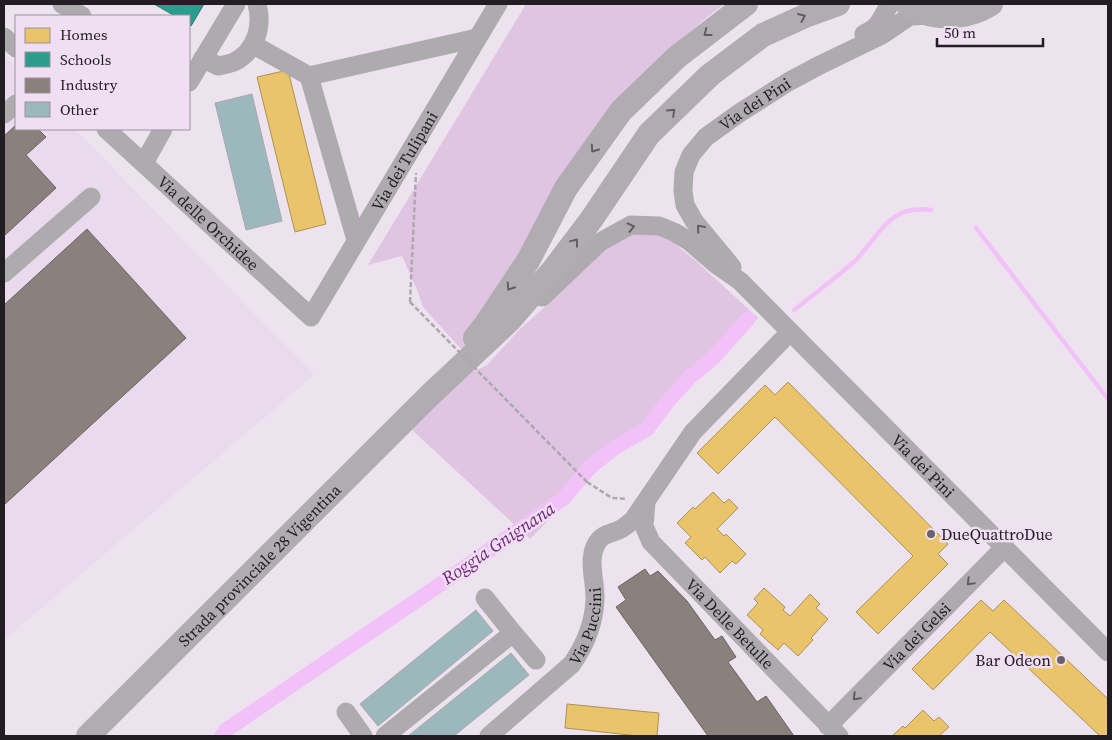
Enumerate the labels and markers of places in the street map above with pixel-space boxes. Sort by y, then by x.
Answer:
place label: DueQuattroDue [941,523,1053,545]
marker: DueQuattroDue [925,528,937,540]
place label: Bar Odeon [975,649,1051,671]
marker: Bar Odeon [1055,654,1067,666]

